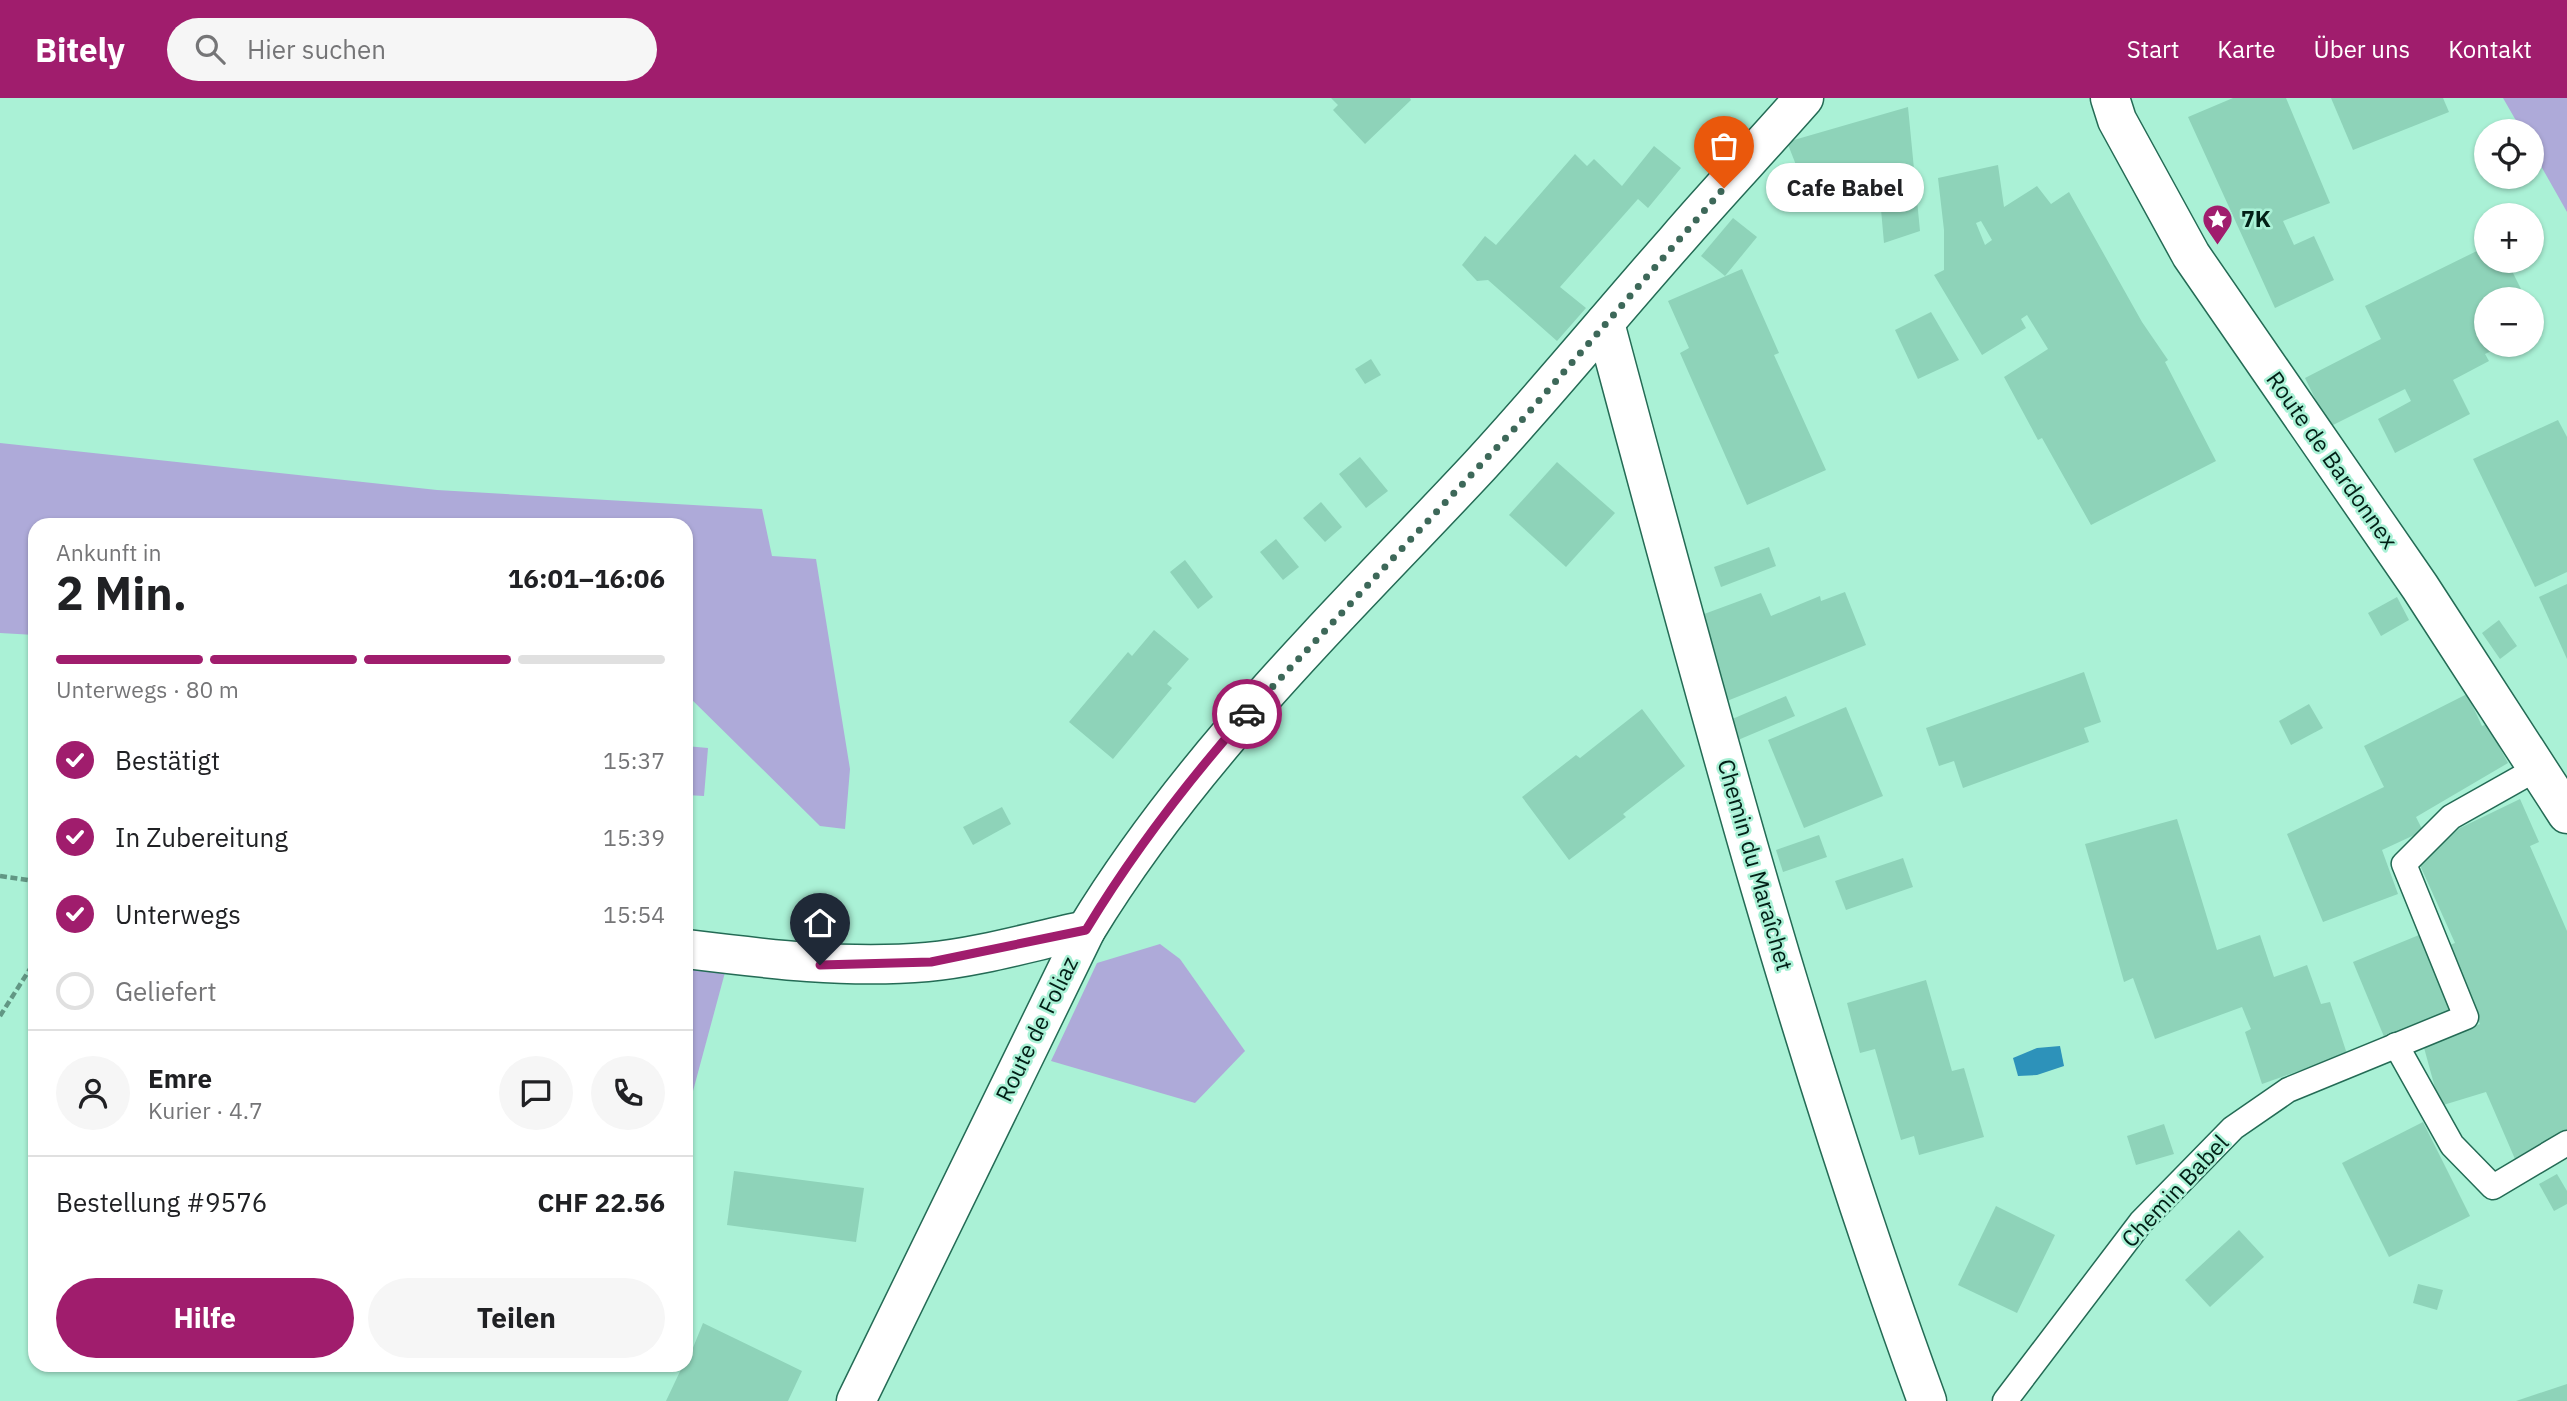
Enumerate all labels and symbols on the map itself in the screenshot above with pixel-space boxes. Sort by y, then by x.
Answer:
pin [1694,116,1754,188]
callout: Cafe Babel [1766,164,1924,212]
place icon: 7K [2201,202,2235,246]
place label: 7K [2241,203,2271,233]
street label: Route de Bardonnex [2260,365,2405,554]
courier [1212,679,1282,749]
street label: Chemin du Maraîchet [1711,755,1801,974]
pin [790,893,850,965]
street label: Route de Foliaz [988,951,1084,1106]
street label: Chemin Babel [2114,1127,2234,1253]

